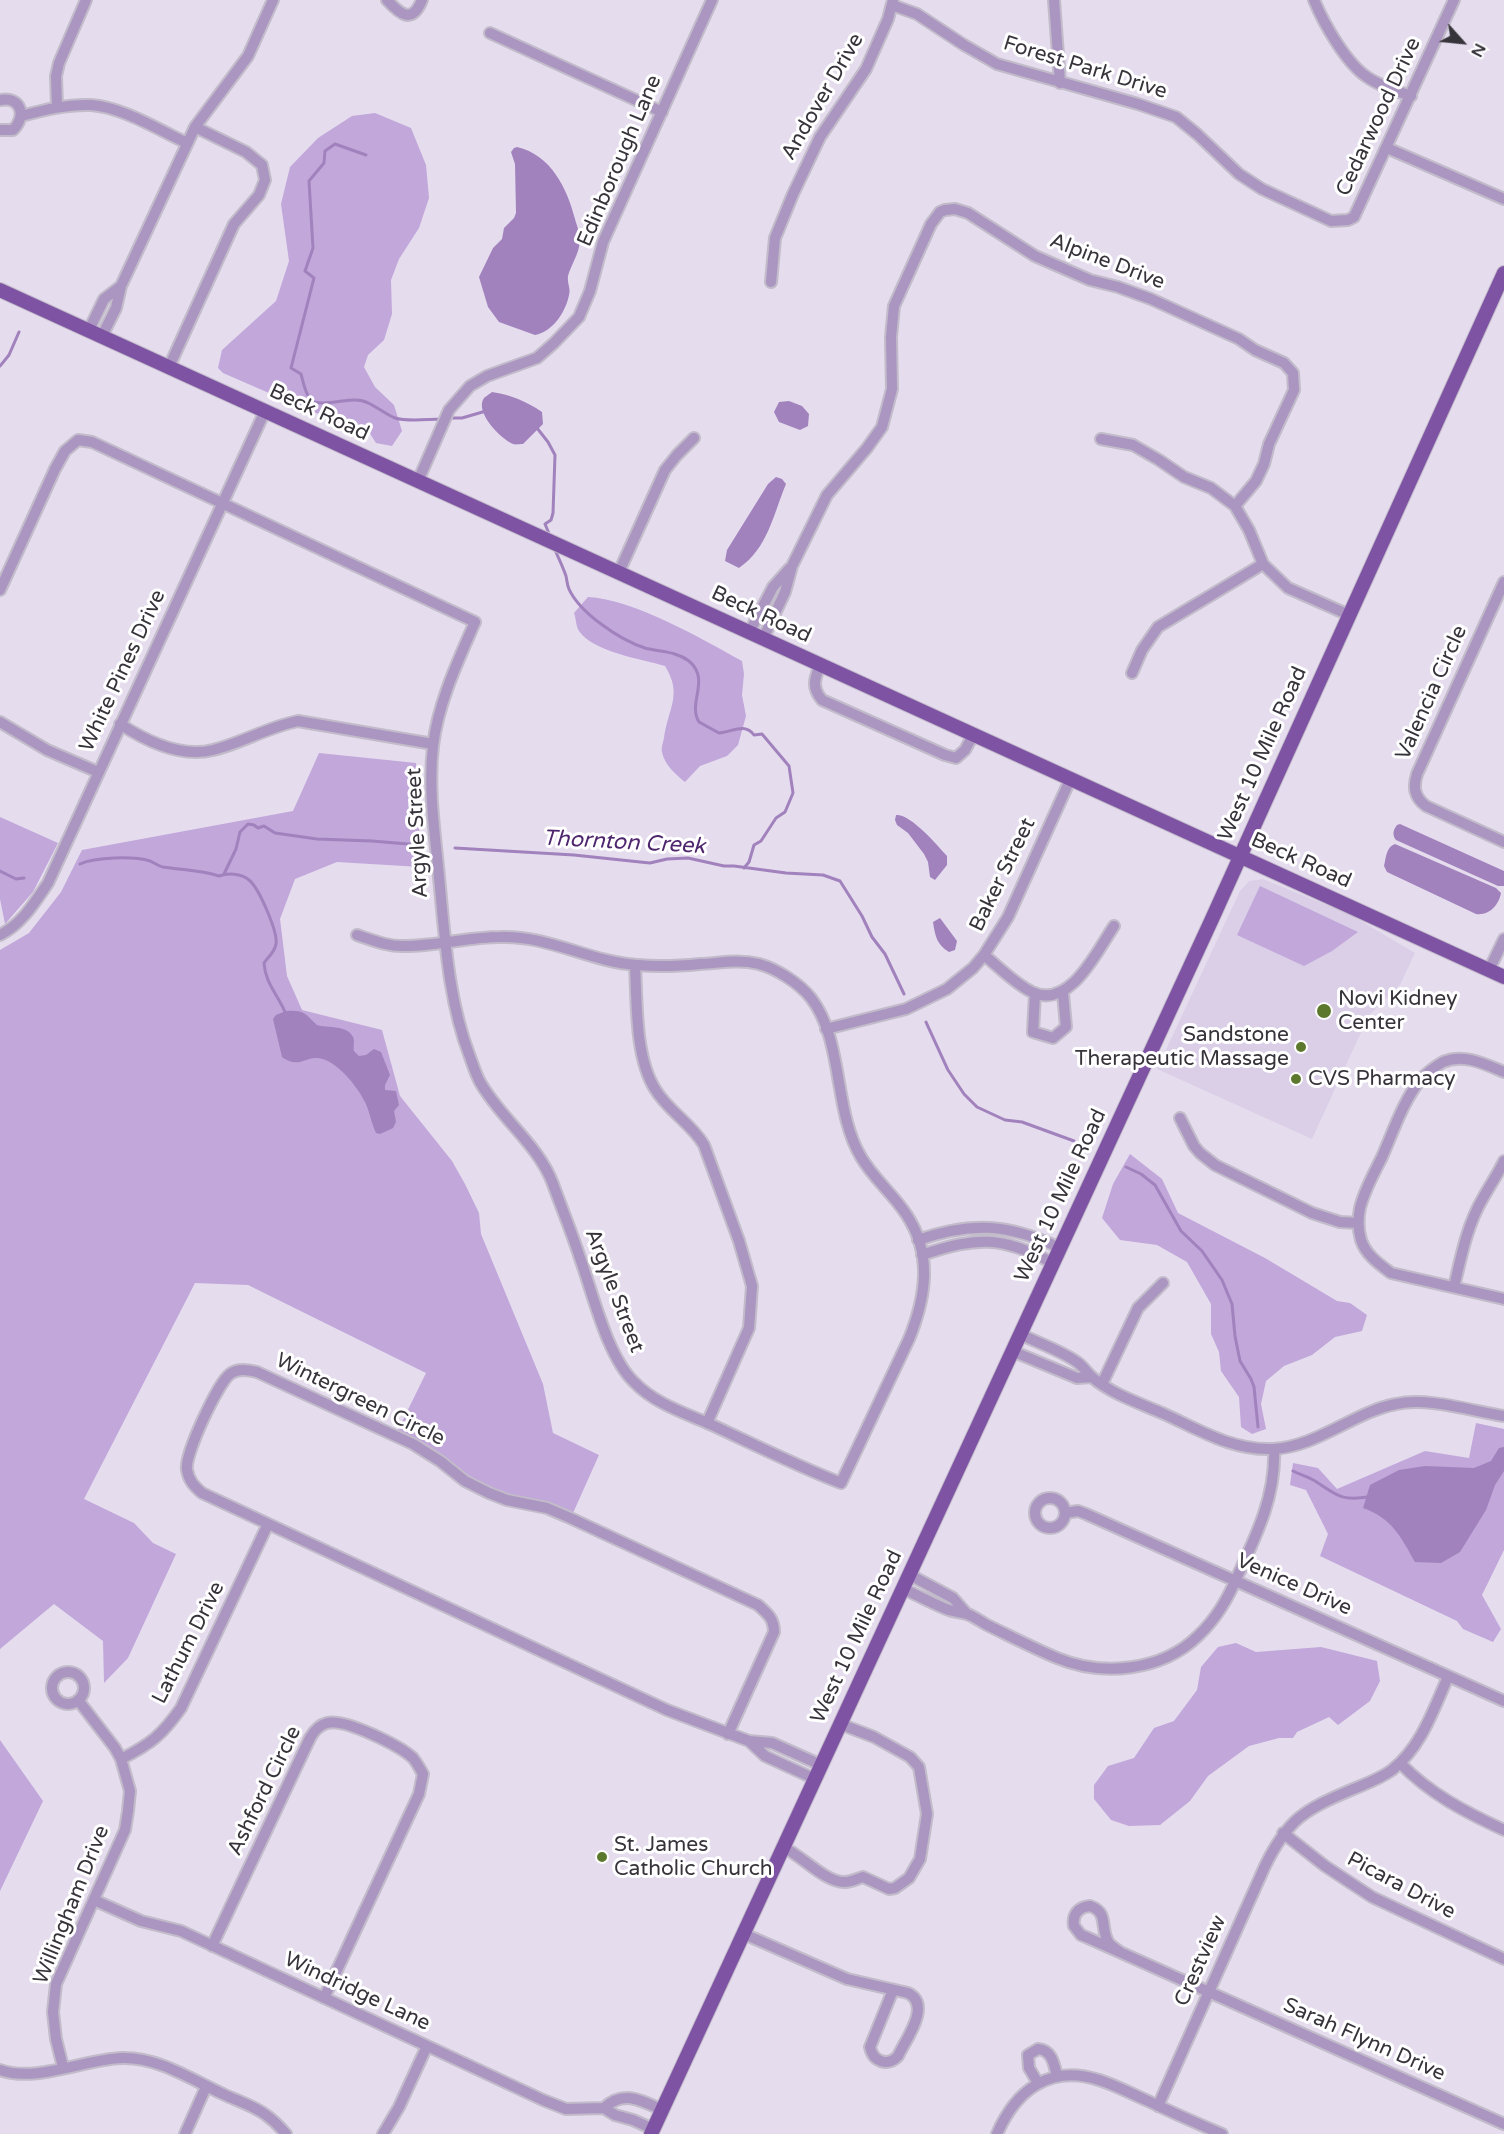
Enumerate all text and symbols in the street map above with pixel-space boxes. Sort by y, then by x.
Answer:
north arrow [1432,12,1492,72]
street label: Andover Drive [777,29,869,165]
street label: Forest Park Drive [1000,31,1170,105]
street label: Cedarwood Drive [1331,34,1427,200]
text: N [1466,40,1490,60]
street label: Edinborough Lane [573,72,667,250]
street label: Alpine Drive [1046,229,1168,295]
street label: Beck Road [265,379,373,447]
street label: Beck Road [707,581,815,649]
street label: White Pines Drive [74,586,172,756]
street label: Valencia Circle [1391,622,1473,764]
street label: West 10 Mile Road [1213,663,1313,845]
street label: Argyle Street [402,767,434,899]
street label: Baker Street [965,814,1041,936]
water label: Thornton Creek [542,826,706,860]
street label: Beck Road [1247,828,1355,894]
place label: Novi Kidney Center [1338,986,1457,1036]
marker: Novi Kidney Center [1315,1002,1333,1020]
place label: Sandstone Therapeutic Massage [1075,1022,1289,1072]
marker: Sandstone Therapeutic Massage [1294,1040,1308,1054]
place label: CVS Pharmacy [1308,1066,1456,1092]
marker: CVS Pharmacy [1289,1072,1303,1086]
street label: West 10 Mile Road [1010,1105,1112,1287]
street label: Argyle Street [579,1226,649,1356]
street label: Wintergreen Circle [271,1348,449,1452]
street label: West 10 Mile Road [806,1546,908,1728]
street label: Venice Drive [1232,1548,1356,1622]
street label: Lathum Drive [147,1578,231,1708]
street label: Ashford Circle [223,1722,307,1860]
street label: Willingham Drive [29,1822,115,1988]
place label: St. James Catholic Church [614,1832,773,1882]
street label: Picara Drive [1342,1847,1460,1925]
marker: St. James Catholic Church [595,1850,609,1864]
street label: Crestview [1170,1912,1232,2010]
street label: Windridge Lane [280,1947,434,2037]
street label: Sarah Flynn Drive [1279,1993,1449,2087]

